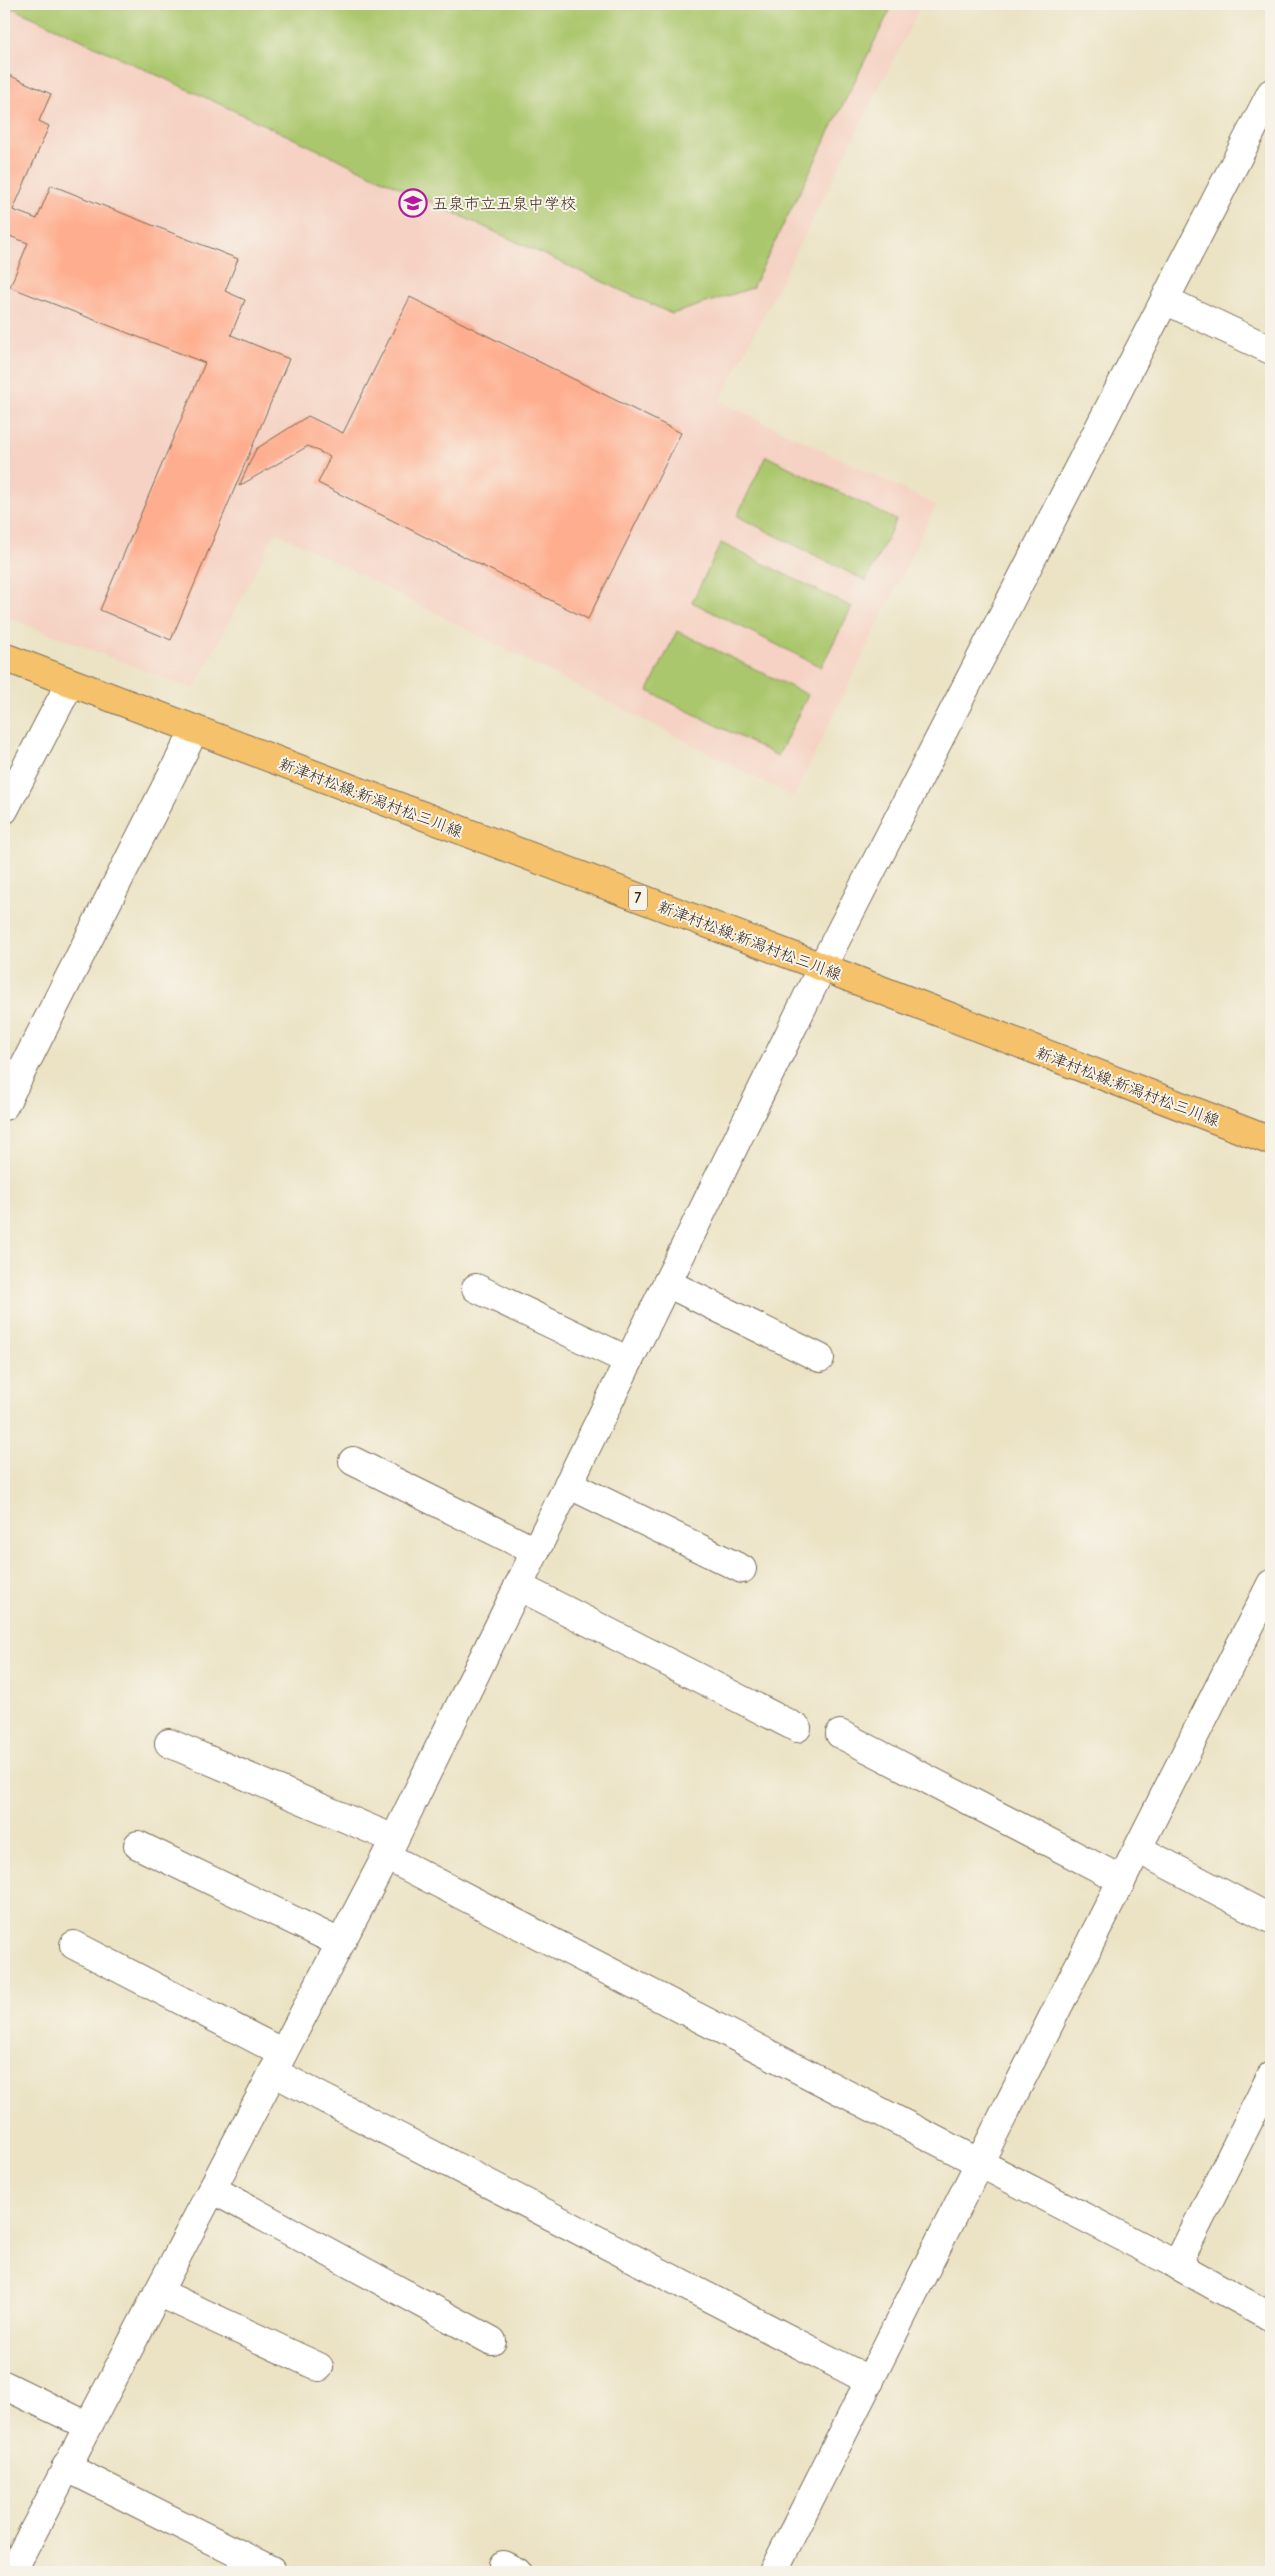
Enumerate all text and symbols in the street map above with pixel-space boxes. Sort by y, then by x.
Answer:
school or university icon: 五泉市立五泉中学校 [398,188,428,218]
place label: 五泉市立五泉中学校 [432,195,576,213]
street label: 新津村松線;新潟村松三川線 [276,755,465,841]
road number: 7 [629,886,647,910]
street label: 新津村松線;新潟村松三川線 [655,898,844,984]
street label: 新津村松線;新潟村松三川線 [1033,1044,1222,1130]

